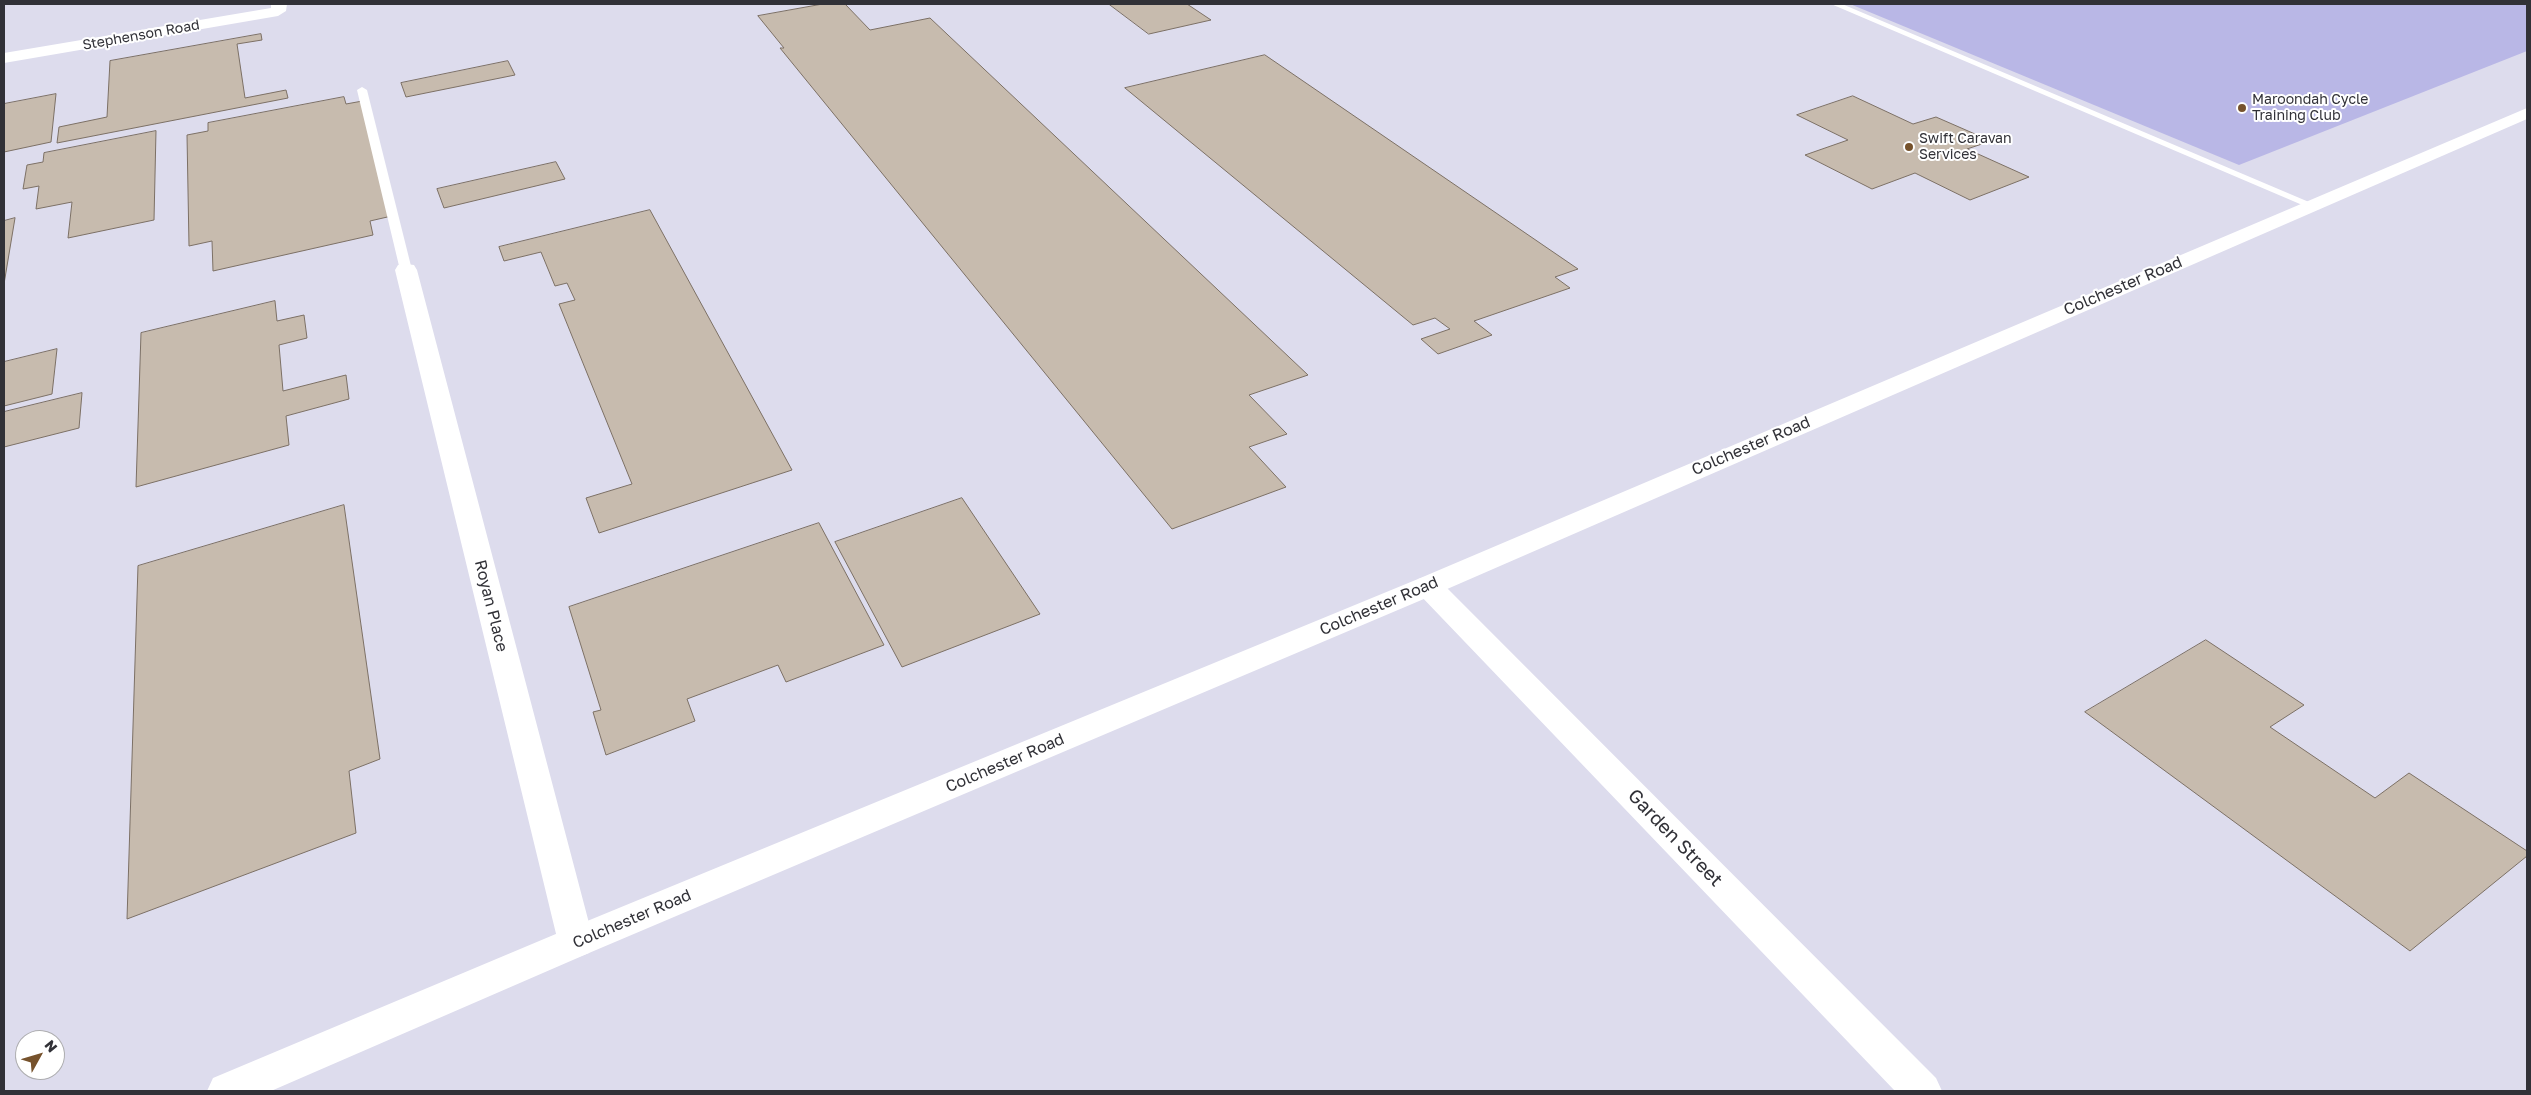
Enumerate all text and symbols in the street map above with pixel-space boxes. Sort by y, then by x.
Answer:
street label: Stephenson Road [81,16,201,54]
place label: Maroondah Cycle Training Club [2252,92,2368,124]
marker: Maroondah Cycle Training Club [2236,102,2248,114]
place label: Swift Caravan Services [1919,131,2012,164]
marker: Swift Caravan Services [1903,141,1915,153]
street label: Colchester Road [2061,252,2185,320]
street label: Colchester Road [1689,412,1813,480]
street label: Royan Place [470,558,512,654]
street label: Colchester Road [1317,572,1441,640]
street label: Colchester Road [943,729,1067,797]
street label: Garden Street [1623,784,1727,892]
street label: Colchester Road [570,885,694,953]
north arrow [15,1030,65,1080]
text: N [41,1036,61,1055]

